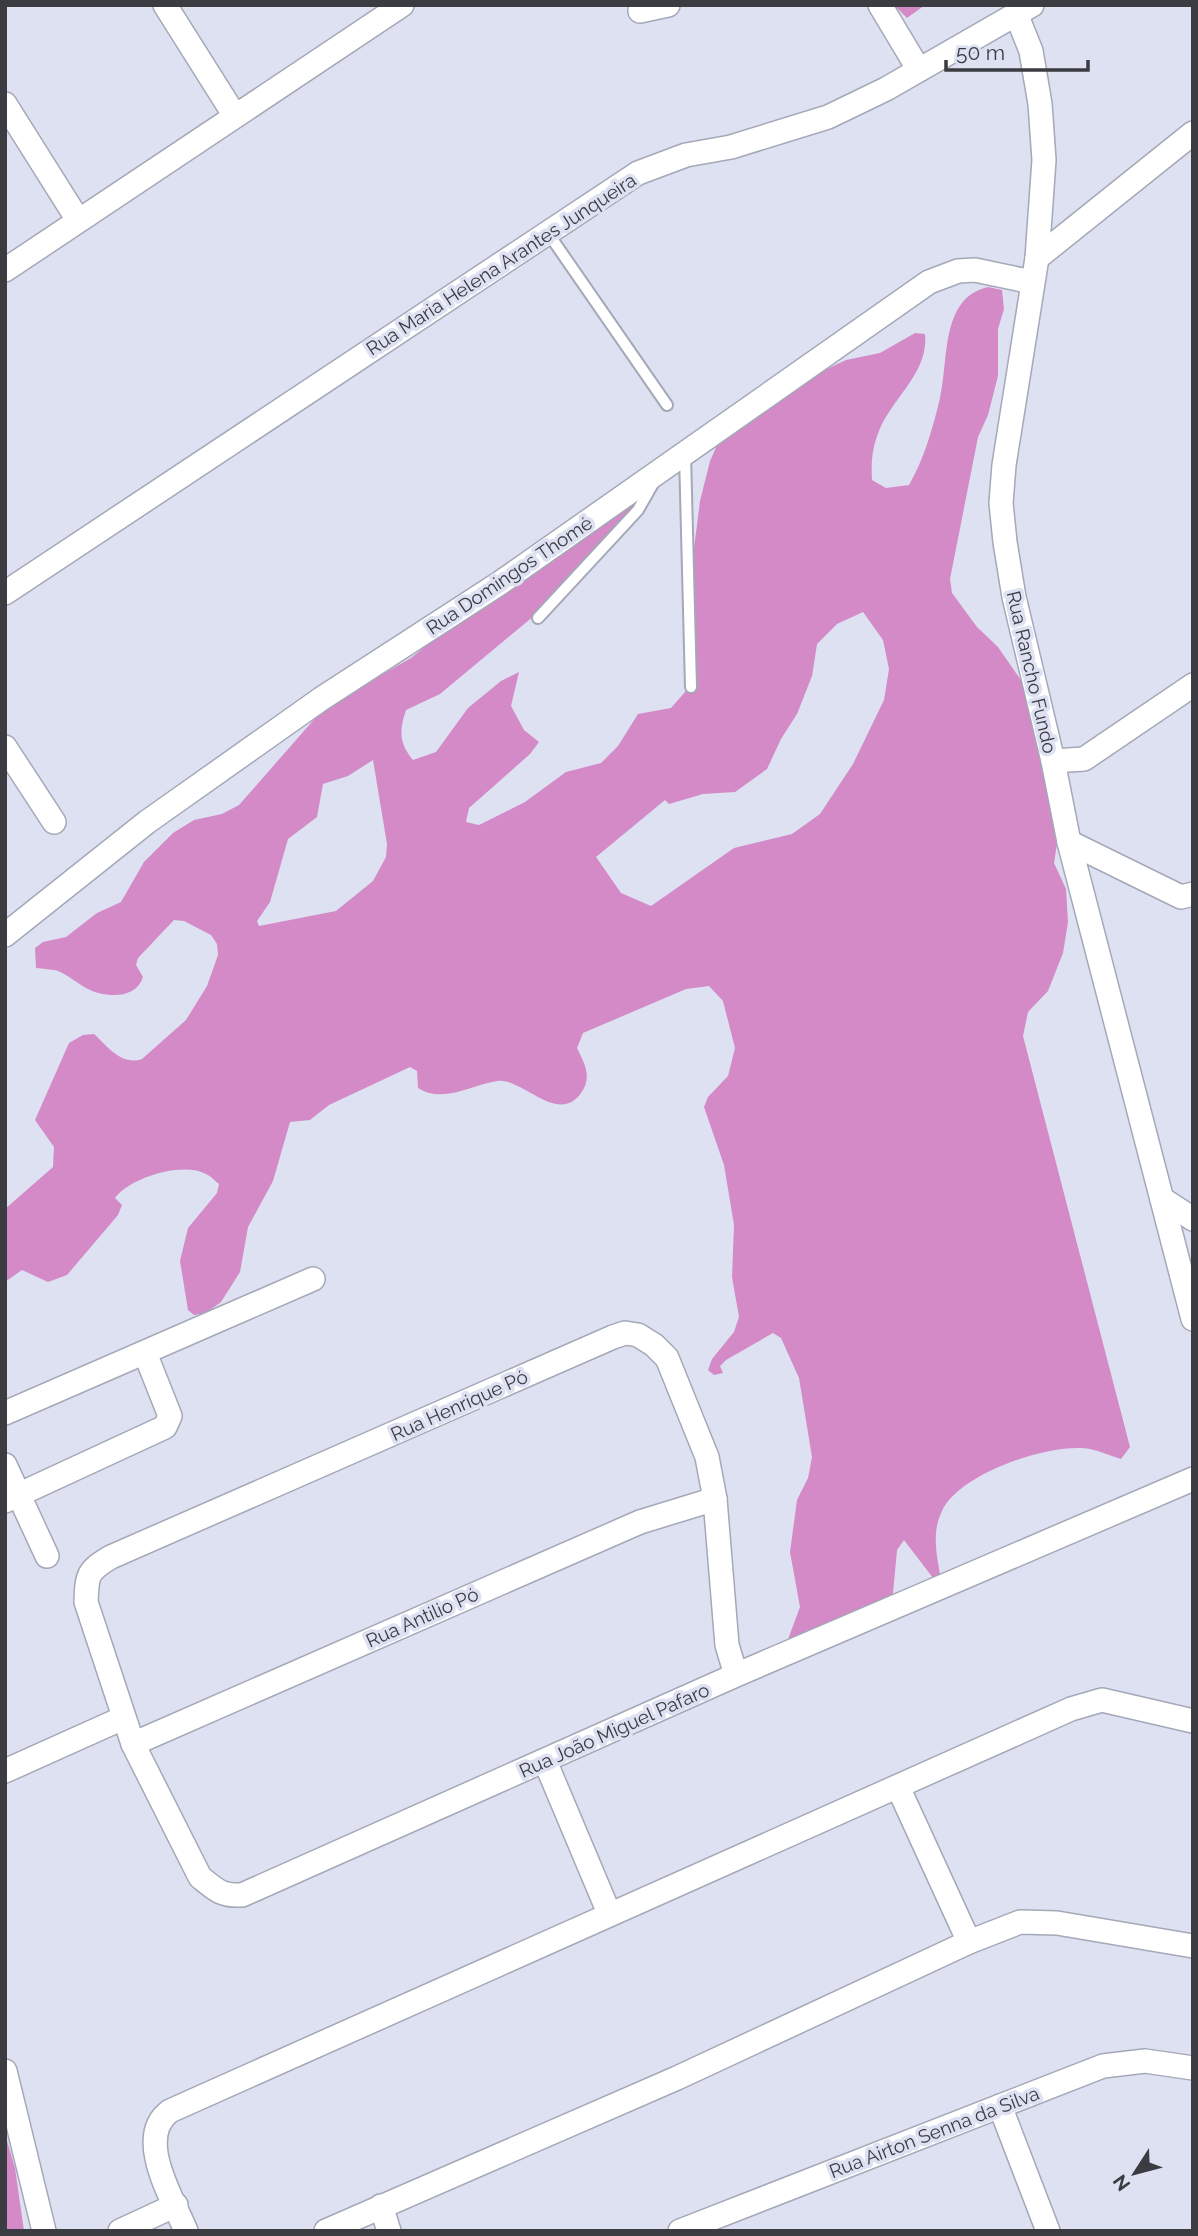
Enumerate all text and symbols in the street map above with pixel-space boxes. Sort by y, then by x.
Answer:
scale bar [946,28,1088,72]
text: 50 m [956,40,1005,65]
street label: Rua Maria Helena Arantes Junqueira [362,168,640,360]
street label: Rua Domingos Thomé [422,511,596,639]
street label: Rua Rancho Fundo [1003,589,1061,755]
street label: Rua Henrique Pó [387,1365,531,1445]
street label: Rua Antilio Pó [362,1582,482,1652]
street label: Rua João Miguel Pafaro [516,1678,712,1782]
street label: Rua Airton Senna da Silva [826,2082,1042,2182]
north arrow [1100,2138,1170,2208]
text: N [1108,2171,1134,2195]

